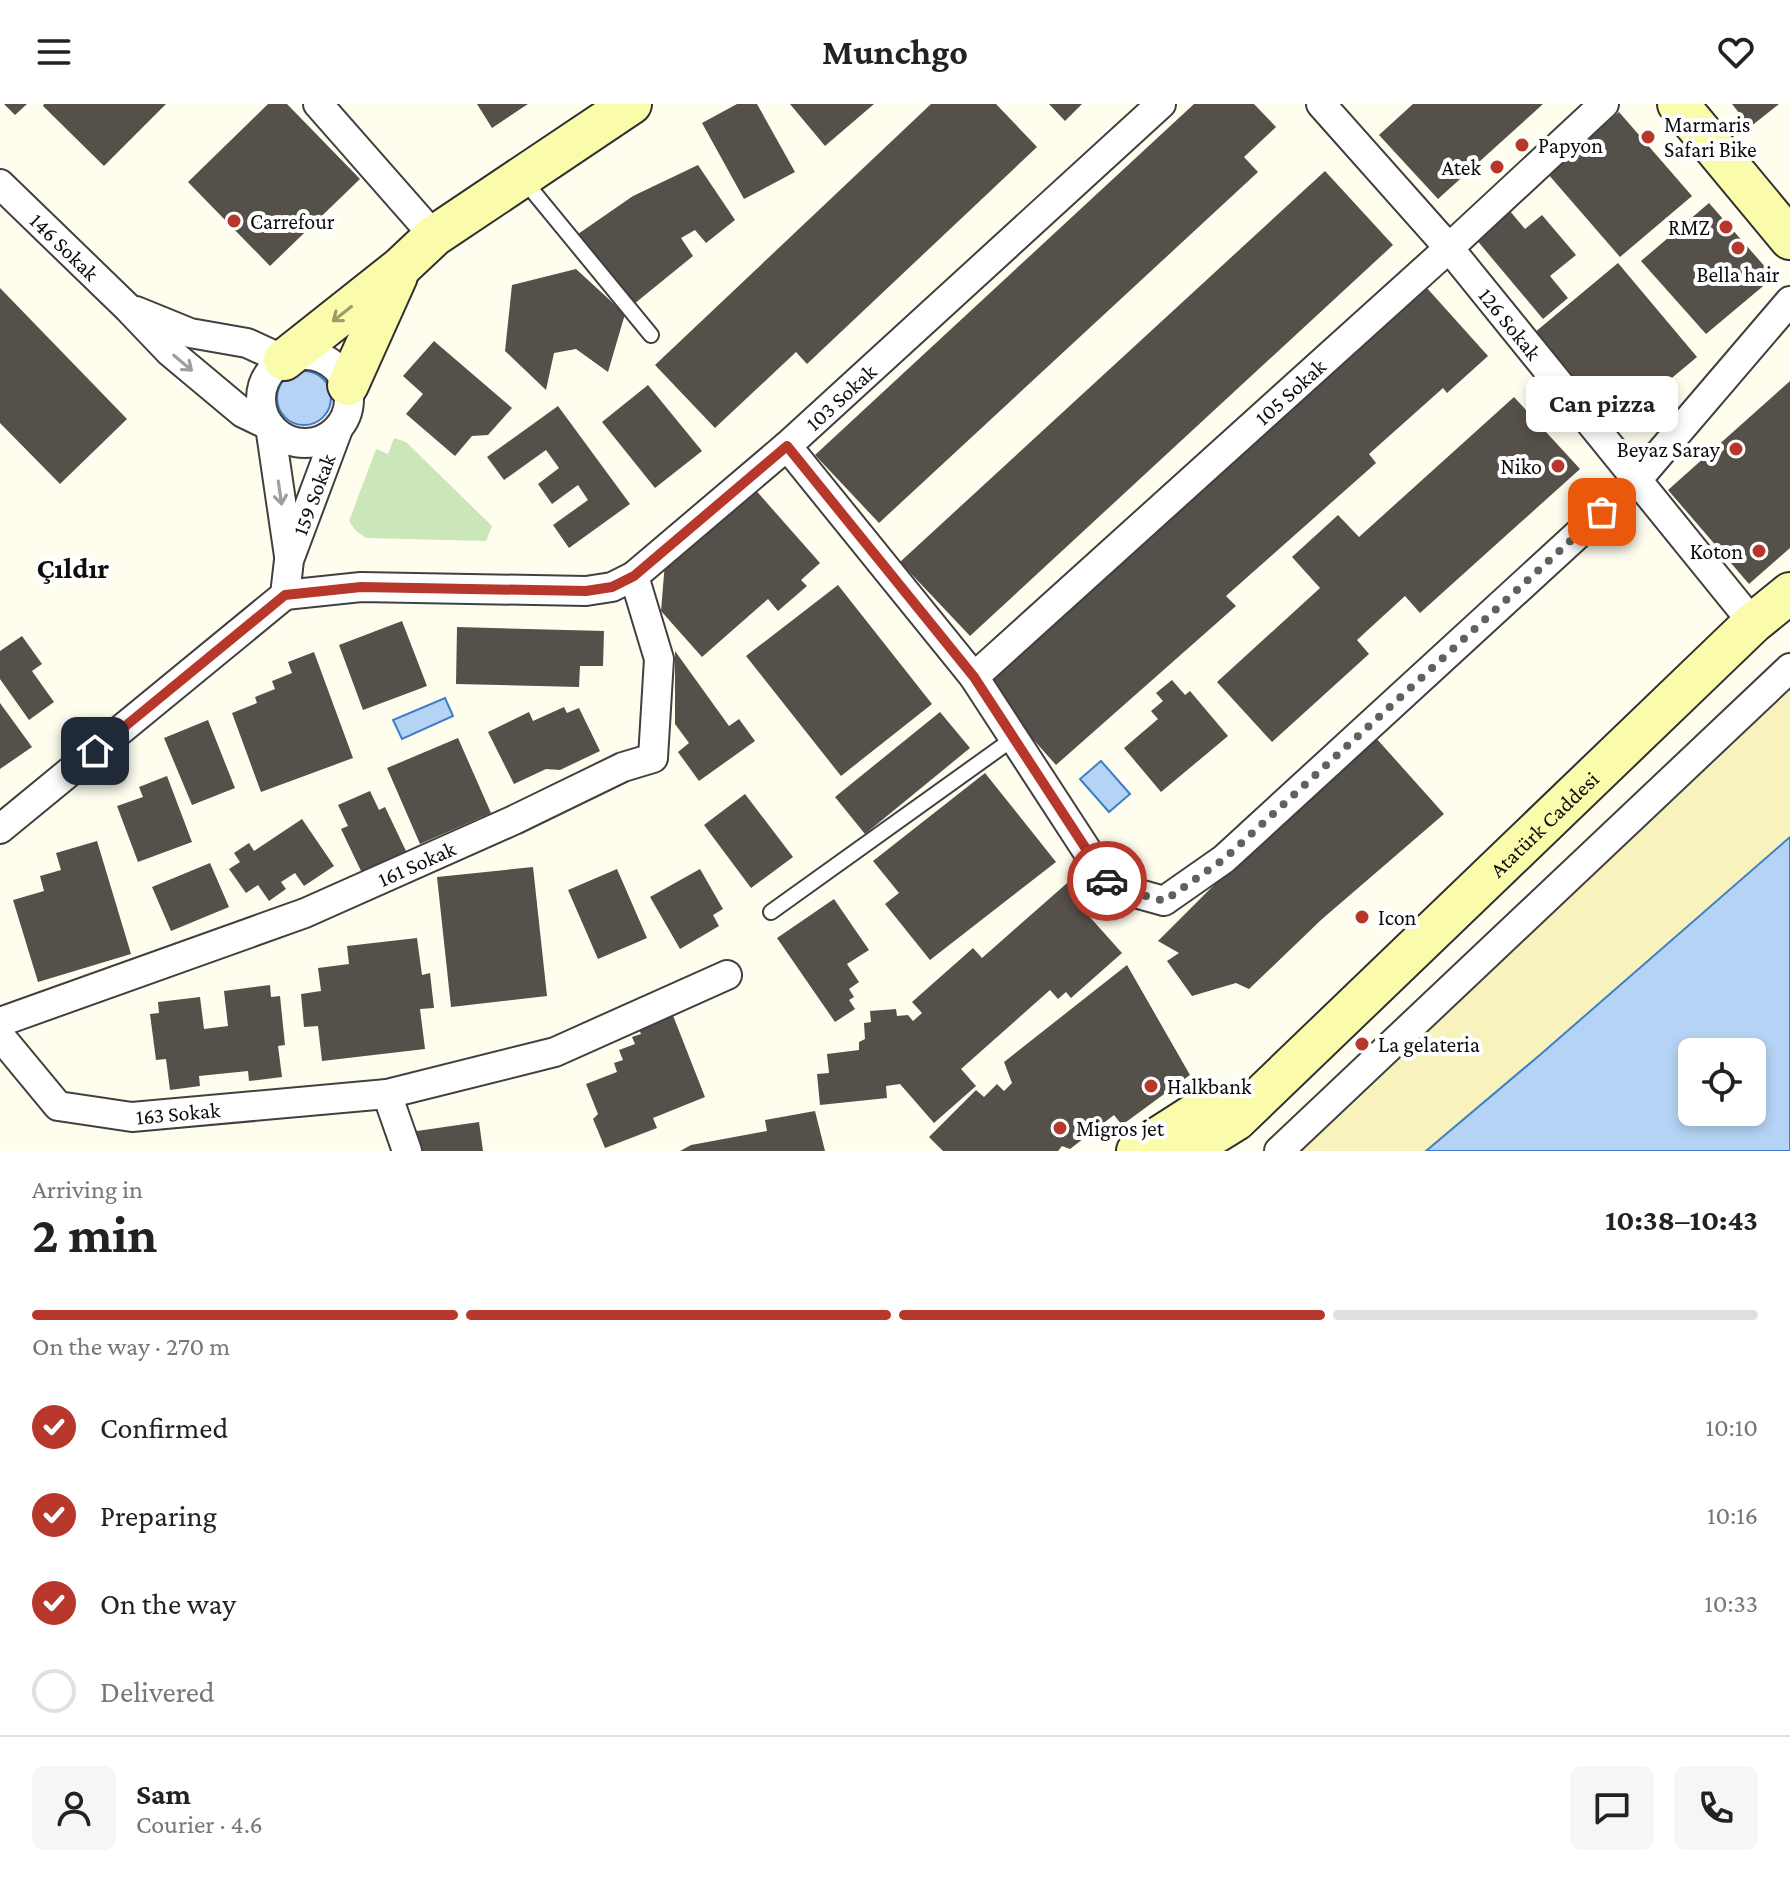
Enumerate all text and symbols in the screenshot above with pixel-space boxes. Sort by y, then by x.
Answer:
icon: menu [32,30,76,74]
icon: heart [1714,30,1758,74]
text: Munchgo [822,32,968,72]
place label: Marmaris Safari Bike [1664,112,1757,162]
marker: Marmaris Safari Bike [1639,128,1657,146]
place label: Papyon [1538,133,1603,158]
marker: Papyon [1513,136,1531,154]
place label: Atek [1441,155,1481,180]
marker: Atek [1488,158,1506,176]
street label: 146 Sokak [25,208,104,286]
place label: Carrefour [250,209,335,234]
marker: Carrefour [225,212,243,230]
place label: RMZ [1668,215,1710,240]
marker: RMZ [1717,218,1735,236]
marker: Bella hair [1729,239,1747,257]
place label: Bella hair [1696,262,1780,287]
street label: 126 Sokak [1473,283,1547,365]
one-way arrow [332,305,353,323]
street label: 105 Sokak [1250,353,1331,430]
one-way arrow [172,354,193,372]
street label: 103 Sokak [801,358,882,436]
callout: Can pizza [1526,376,1678,432]
text: Can pizza [1549,389,1655,418]
place label: Beyaz Saray [1617,437,1721,462]
marker: Beyaz Saray [1727,440,1745,458]
street label: 159 Sokak [287,450,341,539]
place label: Niko [1500,454,1542,479]
marker: Niko [1549,457,1567,475]
pin [1568,478,1636,546]
one-way arrow [273,480,288,505]
icon: bag [1580,490,1624,534]
place label: Koton [1690,539,1743,564]
marker: Koton [1750,542,1768,560]
district label: Çıldır [37,551,109,584]
pin [61,717,129,785]
icon: home [73,729,117,773]
street label: Atatürk Caddesi [1485,766,1604,882]
street label: 161 Sokak [374,835,460,892]
courier [1067,841,1147,921]
icon: car [1085,859,1129,903]
place label: Icon [1378,905,1417,930]
marker: Icon [1353,908,1371,926]
place label: La gelateria [1378,1032,1480,1057]
marker: La gelateria [1353,1035,1371,1053]
map controls [1678,1038,1766,1126]
button: locate [1678,1038,1766,1126]
place label: Halkbank [1167,1074,1252,1099]
marker: Halkbank [1142,1077,1160,1095]
street label: 163 Sokak [135,1097,222,1130]
place label: Migros jet [1076,1116,1165,1141]
marker: Migros jet [1051,1119,1069,1137]
text: Arriving in [32,1175,143,1204]
text: 10:38–10:43 [1605,1203,1758,1236]
text: 2 min [32,1205,157,1263]
text: On the way · 270 m [32,1332,230,1361]
icon: check [32,1405,76,1449]
text: Confirmed [100,1411,228,1444]
text: 10:10 [1705,1413,1758,1442]
icon: check [32,1493,76,1537]
text: Preparing [100,1499,217,1532]
text: 10:16 [1707,1501,1758,1530]
icon: check [32,1581,76,1625]
text: On the way [100,1587,236,1620]
text: 10:33 [1704,1589,1758,1618]
text: Delivered [100,1675,215,1708]
button: person [32,1766,116,1850]
button: chat [1570,1766,1654,1850]
button: phone [1674,1766,1758,1850]
text: Sam [136,1777,191,1810]
text: Courier · 4.6 [136,1810,263,1839]

